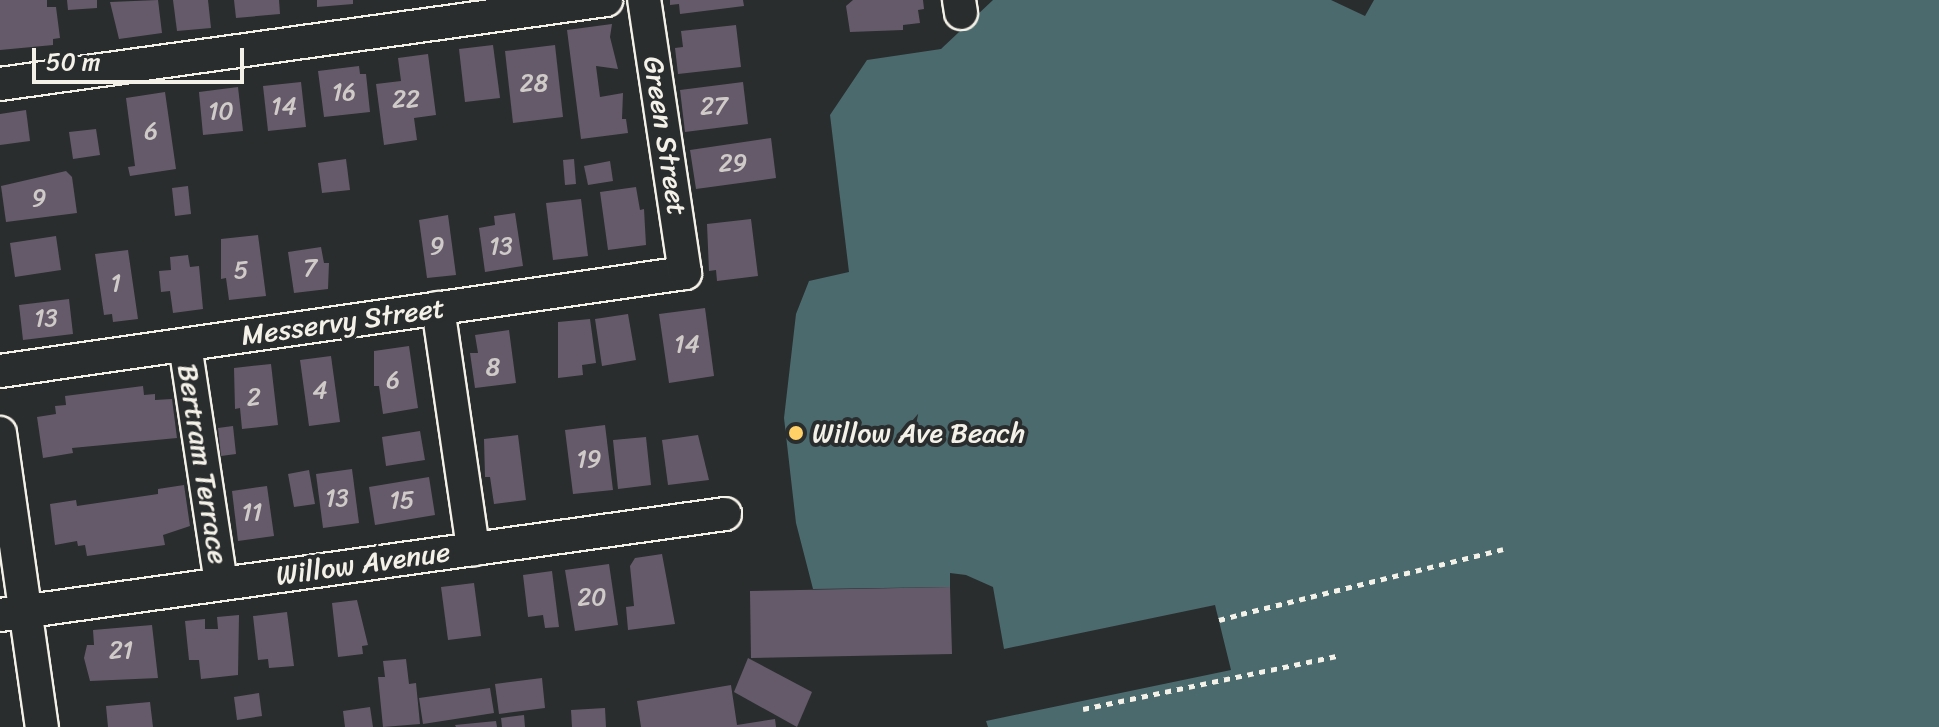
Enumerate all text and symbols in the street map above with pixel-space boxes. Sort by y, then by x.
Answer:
scale bar [36,32,248,82]
text: 50 m [46,41,101,83]
street label: Green Street [636,54,694,218]
house number: 28 [520,70,548,98]
house number: 16 [332,79,356,107]
house number: 22 [392,86,420,114]
house number: 14 [271,93,297,121]
house number: 27 [700,93,728,121]
house number: 10 [208,98,234,126]
house number: 6 [144,118,158,146]
house number: 29 [719,150,747,178]
house number: 9 [32,185,46,213]
house number: 9 [430,233,444,261]
house number: 13 [489,233,513,261]
house number: 7 [303,255,317,283]
house number: 5 [234,257,248,285]
house number: 1 [111,270,121,298]
street label: Messervy Street [239,291,447,353]
house number: 13 [34,305,58,333]
house number: 14 [674,331,700,359]
house number: 8 [486,354,500,382]
street label: Bertram Terrace [171,362,235,566]
house number: 6 [386,367,400,395]
house number: 4 [313,377,327,405]
house number: 2 [247,384,261,412]
place label: Willow Ave Beach [812,416,1026,450]
marker: Willow Ave Beach [787,424,805,442]
house number: 19 [576,446,602,474]
house number: 13 [325,485,349,513]
house number: 15 [390,487,414,515]
house number: 11 [242,499,262,527]
street label: Willow Avenue [274,535,452,593]
house number: 20 [577,584,607,612]
house number: 21 [109,637,133,665]

